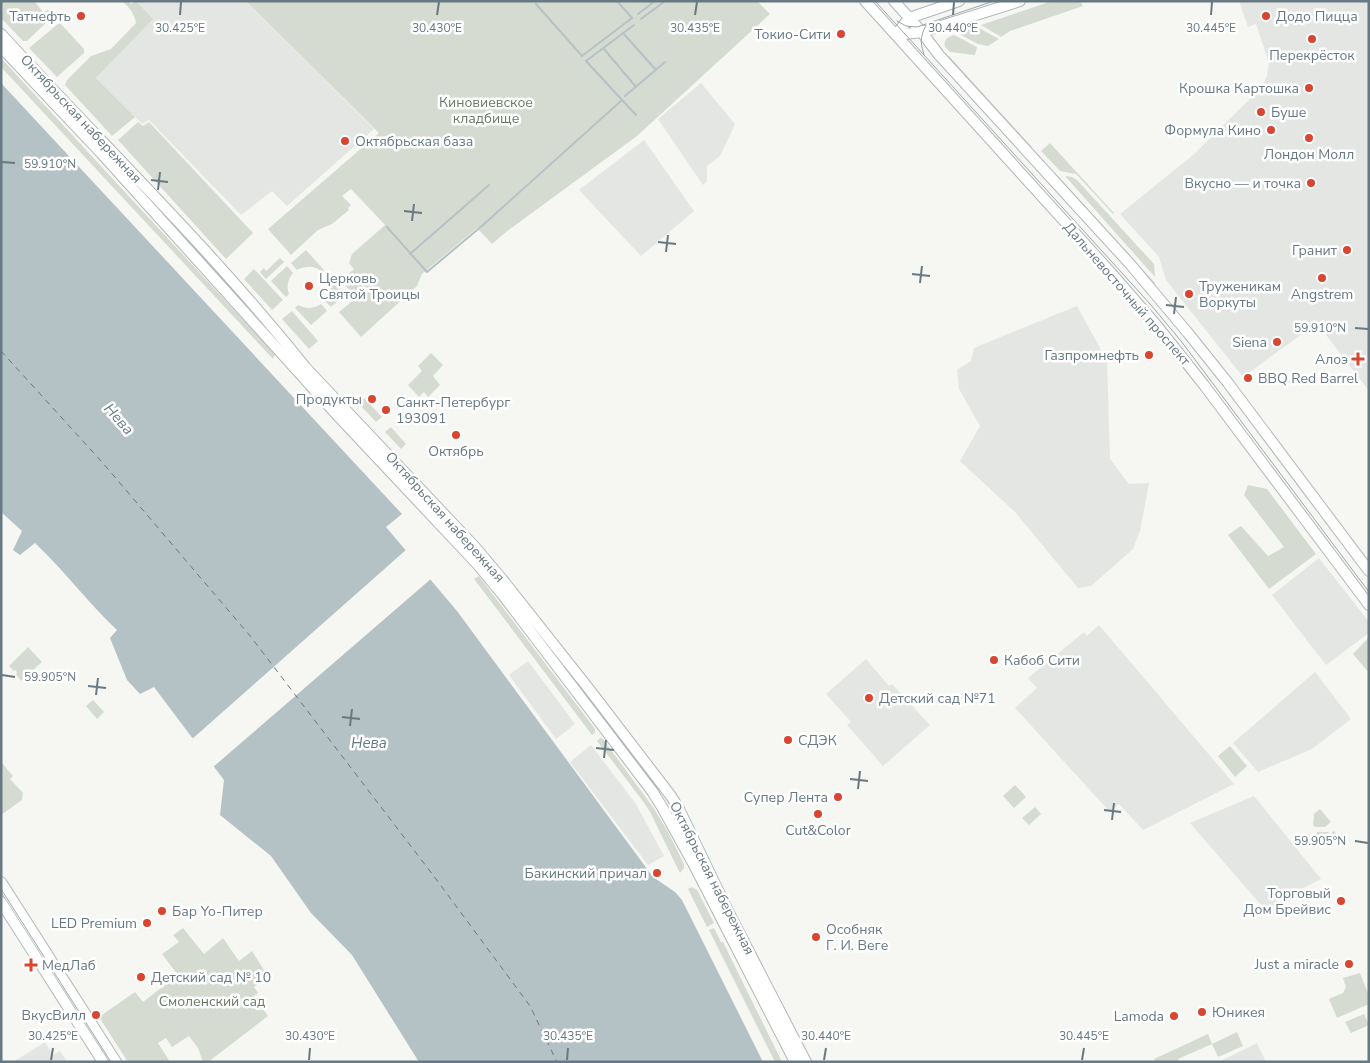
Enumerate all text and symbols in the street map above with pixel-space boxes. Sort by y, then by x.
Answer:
place label: Татнефть [9,7,71,26]
place label: Додо Пицца [1276,7,1358,26]
marker: Татнефть [75,10,87,22]
marker: Додо Пицца [1260,10,1272,22]
text: 30.425°E [155,20,205,36]
text: 30.430°E [412,20,462,36]
text: 30.435°E [670,20,720,36]
text: 30.440°E [928,20,978,36]
text: 30.445°E [1186,20,1236,36]
place label: Токио-Сити [754,25,831,44]
marker: Токио-Сити [835,28,847,40]
marker: Перекрёсток [1306,33,1318,45]
place label: Перекрёсток [1269,46,1355,65]
street label: Октябрьская набережная [16,50,146,188]
place label: Крошка Картошка [1179,79,1299,98]
marker: Крошка Картошка [1303,82,1315,94]
park label: Киновиевское кладбище [439,93,533,128]
place label: Буше [1271,103,1306,122]
marker: Буше [1255,106,1267,118]
place label: Формула Кино [1164,121,1261,140]
marker: Формула Кино [1265,124,1277,136]
place label: Октябрьская база [355,132,473,151]
marker: Лондон Молл [1303,132,1315,144]
marker: Октябрьская база [339,135,351,147]
place label: Лондон Молл [1264,145,1354,164]
text: 59.910°N [24,156,76,172]
place label: Вкусно — и точка [1184,174,1301,193]
marker: Вкусно — и точка [1305,177,1317,189]
street label: Дальневосточный проспект [1059,218,1195,370]
place label: Гранит [1292,241,1338,260]
marker: Гранит [1341,244,1353,256]
place label: Церковь Святой Троицы [319,269,420,304]
marker: Angstrem [1316,272,1328,284]
place label: Труженикам Воркуты [1199,277,1281,312]
marker: Церковь Святой Троицы [303,280,315,292]
place label: Angstrem [1291,285,1353,304]
marker: Труженикам Воркуты [1183,288,1195,300]
text: 59.910°N [1294,320,1346,336]
place label: Siena [1232,333,1267,352]
marker: Siena [1271,336,1283,348]
place label: Газпромнефть [1045,346,1139,365]
marker: Газпромнефть [1143,349,1155,361]
place label: Алоэ [1315,350,1348,369]
marker: Алоэ [1352,353,1364,365]
place label: BBQ Red Barrel [1258,369,1359,388]
marker: BBQ Red Barrel [1242,372,1254,384]
place label: Продукты [296,390,362,409]
marker: Продукты [366,393,378,405]
place label: Санкт-Петербург 193091 [396,393,510,428]
water label: Нева [100,399,138,439]
marker: Санкт-Петербург 193091 [380,404,392,416]
marker: Октябрь [450,429,462,441]
place label: Октябрь [428,442,484,461]
street label: Октябрьская набережная [381,448,509,586]
place label: Кабоб Сити [1004,651,1080,670]
marker: Кабоб Сити [988,654,1000,666]
text: 59.905°N [24,669,76,685]
place label: Детский сад №71 [879,689,996,708]
marker: Детский сад №71 [863,692,875,704]
place label: СДЭК [798,731,837,750]
water label: Нева [351,733,387,753]
marker: СДЭК [782,734,794,746]
place label: Супер Лента [744,788,828,807]
marker: Супер Лента [832,791,844,803]
street label: Октябрьская набережная [665,798,759,958]
marker: Cut&Color [812,808,824,820]
place label: Cut&Color [785,821,851,840]
text: 59.905°N [1294,833,1346,849]
place label: Бакинский причал [525,864,647,883]
marker: Бакинский причал [651,867,663,879]
place label: Торговый Дом Брейвис [1244,884,1331,919]
marker: Торговый Дом Брейвис [1335,895,1347,907]
place label: Бар Yo-Питер [172,902,263,921]
marker: Бар Yo-Питер [156,905,168,917]
place label: LED Premium [51,914,137,933]
marker: LED Premium [141,917,153,929]
place label: Особняк Г. И. Веге [826,920,888,955]
marker: Особняк Г. И. Веге [810,931,822,943]
place label: Just a miracle [1254,955,1339,974]
place label: МедЛаб [42,956,96,975]
marker: МедЛаб [24,958,38,972]
marker: Just a miracle [1343,958,1355,970]
place label: Детский сад № 10 [151,968,271,987]
marker: Детский сад № 10 [135,971,147,983]
park label: Смоленский сад [159,992,265,1011]
place label: Юникея [1212,1003,1265,1022]
place label: ВкусВилл [22,1006,86,1025]
marker: Юникея [1196,1006,1208,1018]
place label: Lamoda [1114,1007,1164,1026]
marker: ВкусВилл [90,1009,102,1021]
marker: Lamoda [1168,1010,1180,1022]
text: 30.425°E [28,1028,78,1044]
text: 30.430°E [285,1028,335,1044]
text: 30.435°E [543,1028,593,1044]
text: 30.440°E [801,1028,851,1044]
text: 30.445°E [1059,1028,1109,1044]

